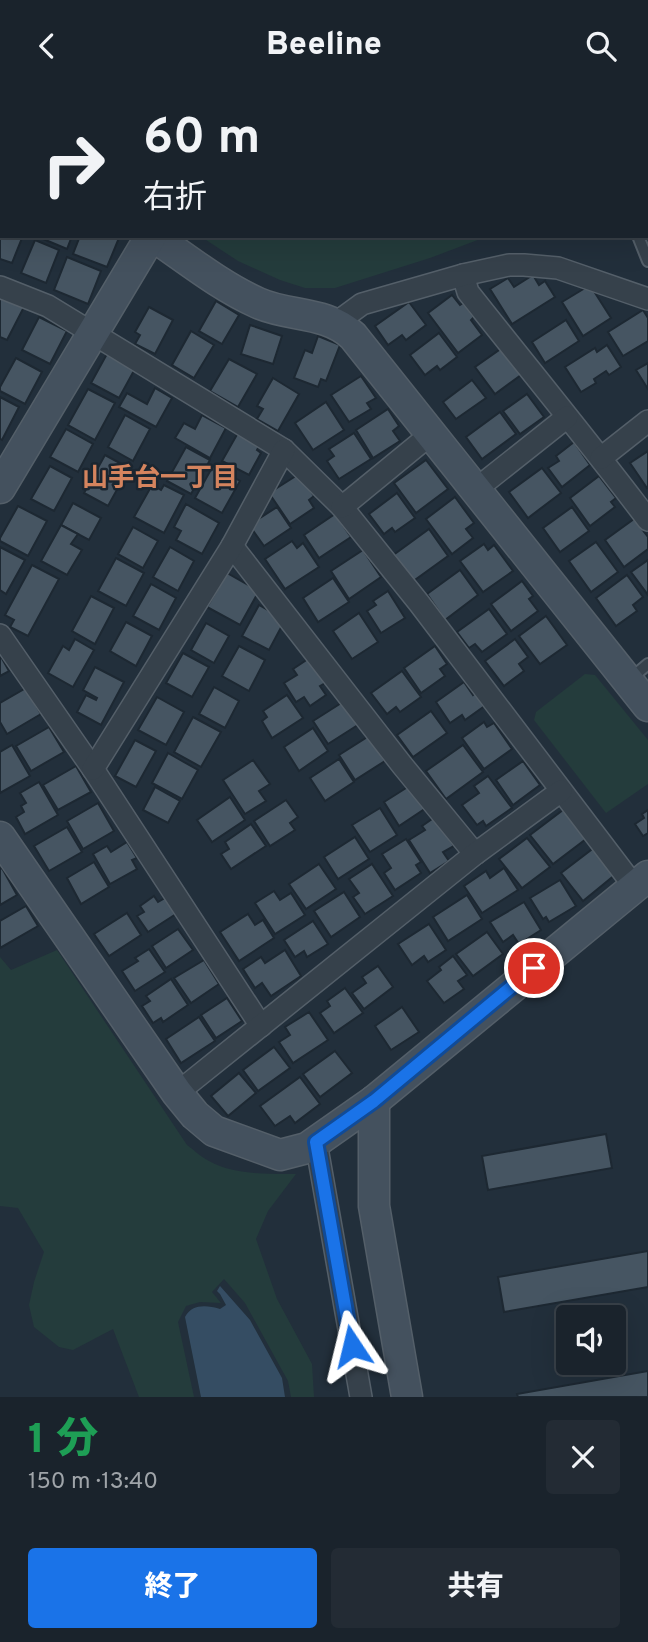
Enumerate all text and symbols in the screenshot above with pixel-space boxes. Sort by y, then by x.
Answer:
text: Beeline [266,26,382,66]
icon: back [28,27,66,65]
icon: search [582,27,620,65]
text: 60 m [143,109,261,171]
icon: right [28,119,119,210]
text: 右折 [143,179,207,219]
district label: 山手台一丁目 [82,463,238,496]
pin [504,938,564,998]
icon: arrive [515,949,553,987]
map controls [556,1305,626,1375]
button: sound [556,1305,626,1375]
position arrow [315,1309,389,1383]
text: 1 分 [28,1415,98,1468]
button: close [546,1420,620,1494]
text: 150 m · 13:40 [28,1468,158,1497]
button: 終了 [28,1548,317,1628]
button: 共有 [331,1548,620,1628]

